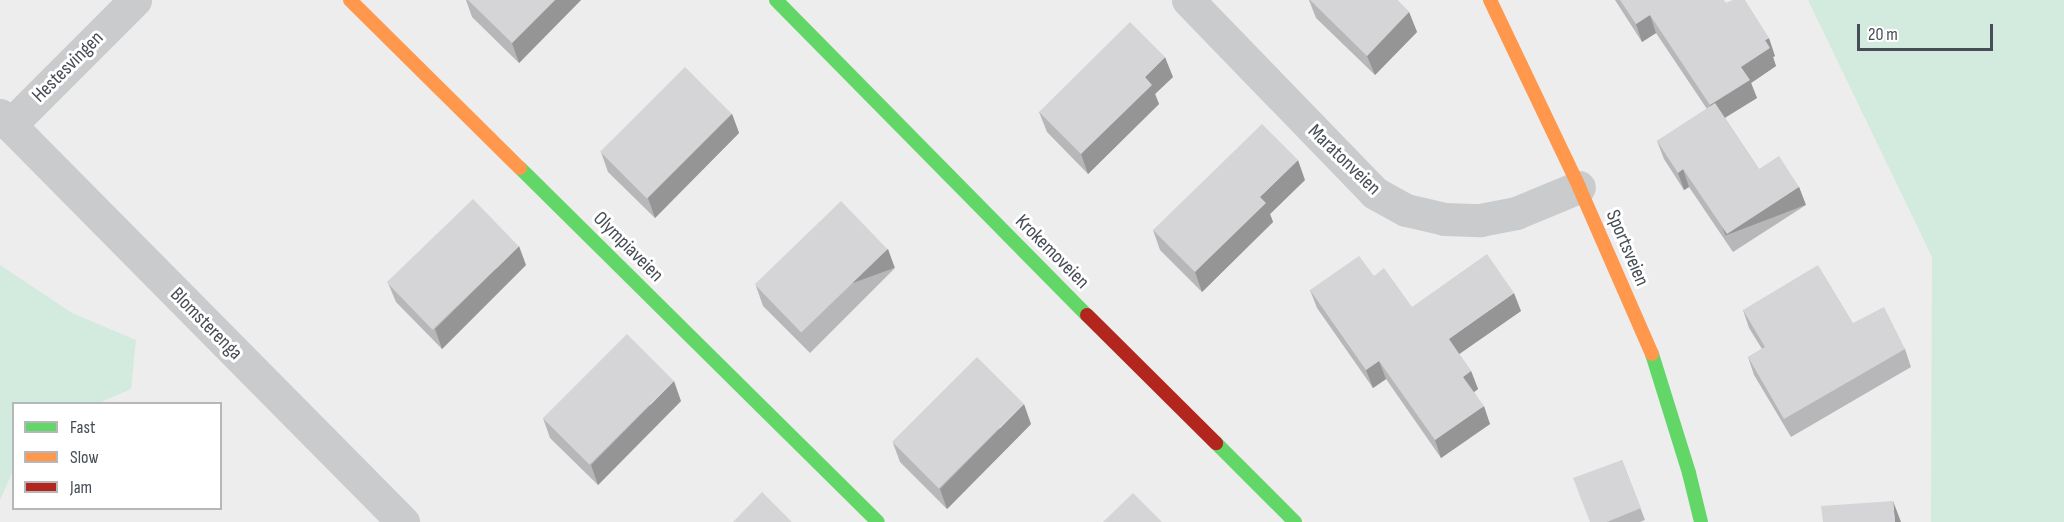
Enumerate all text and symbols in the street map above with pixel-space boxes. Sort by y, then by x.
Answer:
scale bar [1860,12,1996,50]
text: 20 m [1868,24,1898,45]
street label: Hestesvingen [27,26,109,108]
street label: Maratonveien [1303,120,1385,200]
street label: Sportsveien [1600,206,1654,290]
street label: Olympiaveien [588,207,668,287]
street label: Krokemoveien [1010,210,1094,294]
street label: Blomsterenga [165,283,247,365]
legend [12,402,222,510]
text: Fast [70,417,95,438]
text: Slow [70,447,99,468]
text: Jam [70,477,92,498]

